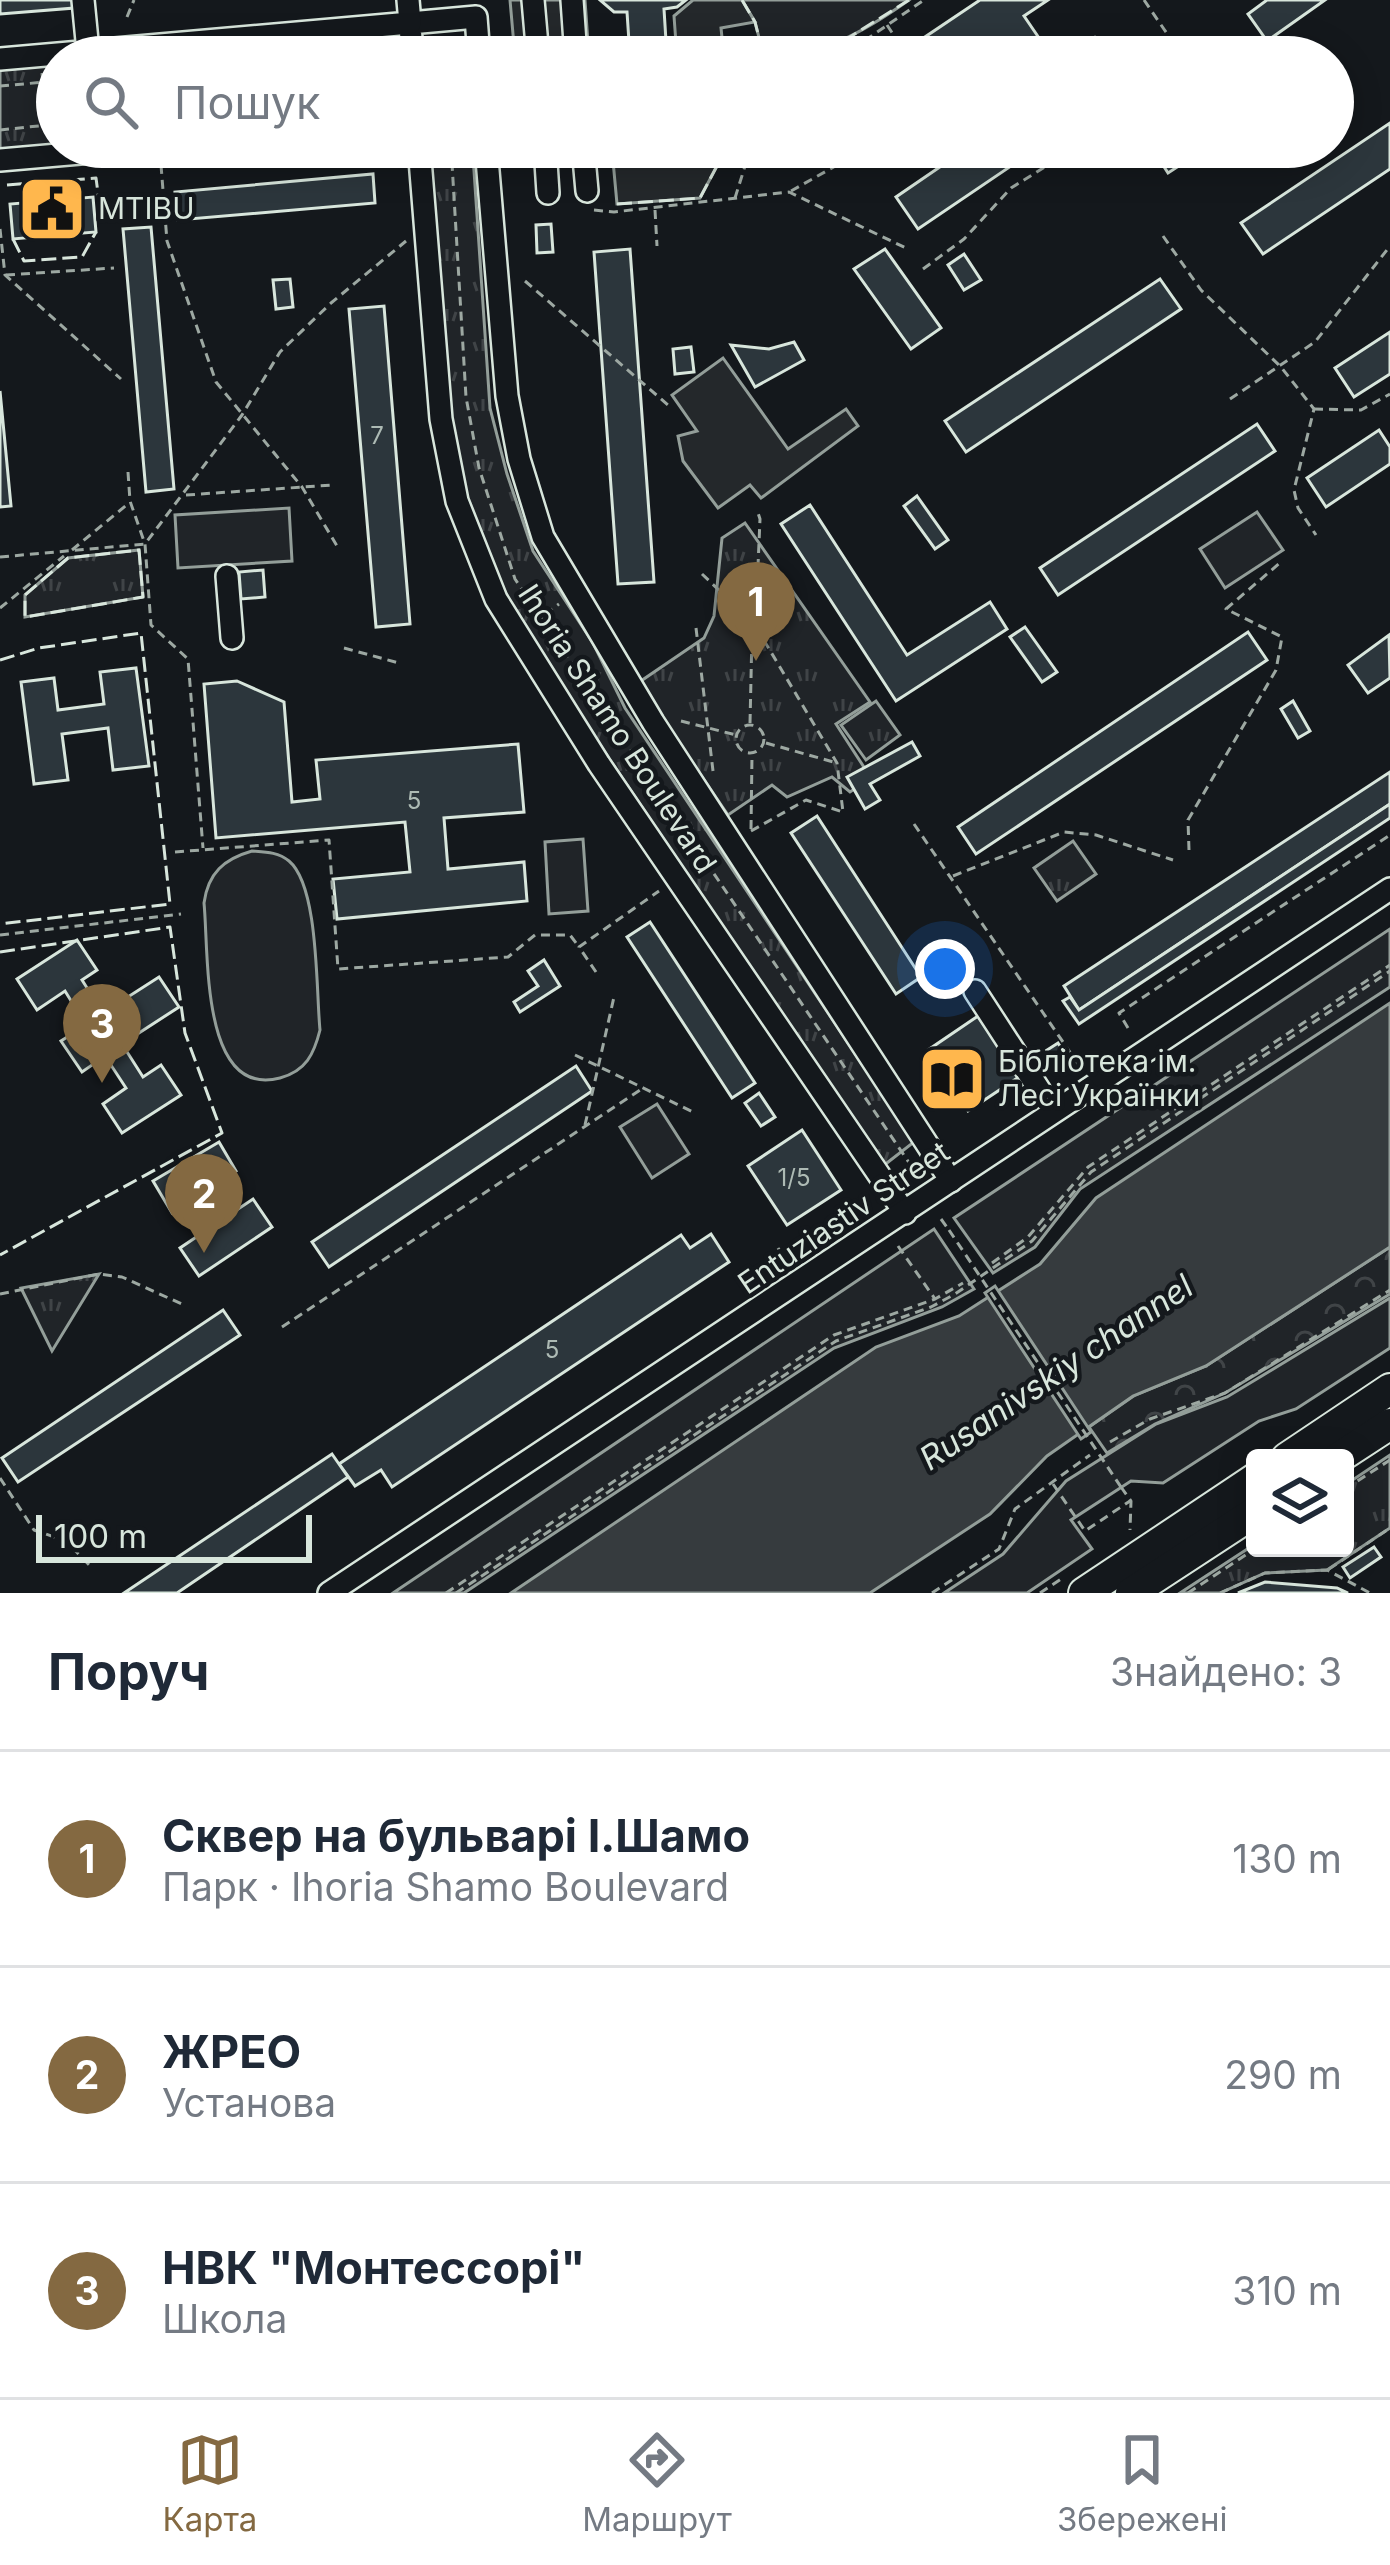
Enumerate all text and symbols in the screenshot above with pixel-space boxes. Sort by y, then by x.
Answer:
search box [36,36,1354,168]
icon: search [78,69,144,135]
text: Пошук [174,75,320,130]
public building icon: MTIBU [17,174,87,244]
place label: MTIBU [98,190,194,226]
house number: 7 [370,421,384,450]
pin: 1 [717,562,795,661]
street label: Ihoria Shamo Boulevard [511,577,725,880]
house number: 5 [407,786,421,815]
your location [915,939,975,999]
pin: 3 [63,984,141,1083]
place label: Бібліотека ім. Лесі Українки [998,1043,1200,1113]
library icon: Бібліотека ім. Лесі Українки [917,1044,987,1114]
street label: Entuziastiv Street [731,1133,956,1301]
pin: 2 [165,1154,243,1253]
house number: 1/5 [778,1163,811,1192]
water label: Rusanivskiy channel [912,1266,1200,1478]
house number: 5 [545,1335,559,1364]
map controls [1246,1449,1354,1557]
button: layers [1246,1449,1354,1557]
scale bar [36,1509,312,1562]
text: 100 m [54,1516,147,1556]
text: Поруч [48,1641,209,1702]
text: Знайдено: 3 [1110,1648,1342,1695]
text: Сквер на бульварі І.Шамо [162,1808,750,1863]
text: 1 [79,1835,95,1882]
text: 130 m [1232,1835,1342,1882]
text: Парк · Ihoria Shamo Boulevard [162,1863,729,1910]
text: ЖРЕО [162,2024,301,2079]
text: 2 [75,2051,99,2098]
text: 290 m [1224,2051,1342,2098]
text: Установа [162,2079,336,2126]
text: НВК "Монтессорі" [162,2240,585,2295]
text: 3 [74,2267,100,2314]
text: 310 m [1232,2267,1342,2314]
text: Школа [162,2295,287,2342]
tab: Карта [162,2427,257,2539]
tab: Маршрут [582,2427,732,2539]
tab: Збережені [1057,2427,1228,2539]

